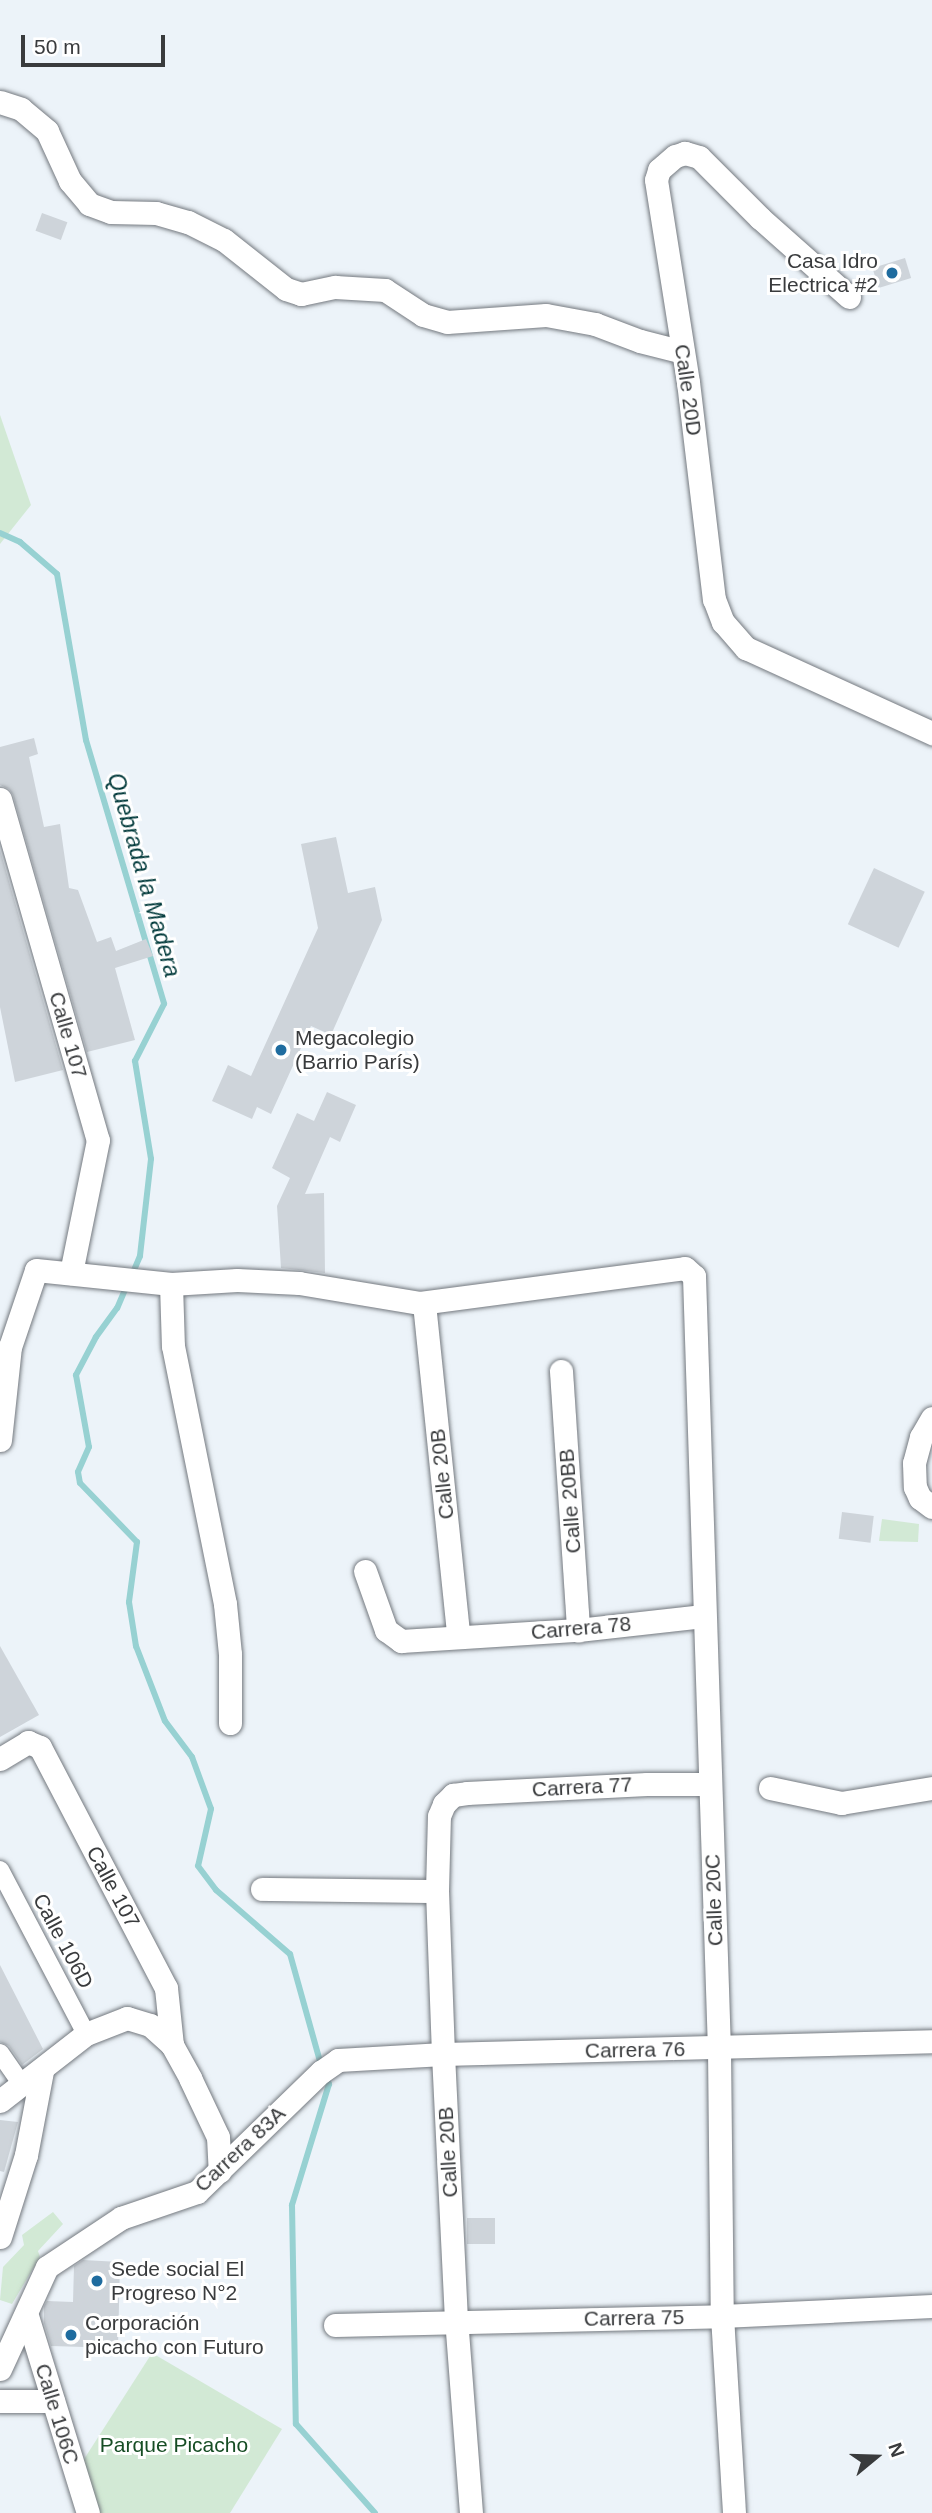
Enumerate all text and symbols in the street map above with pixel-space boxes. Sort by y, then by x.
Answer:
scale bar [24,21,168,65]
text: 50 m [34,35,81,58]
place label: Casa Idro Electrica #2 [768,248,878,298]
marker: Casa Idro Electrica #2 [884,265,900,281]
street label: Calle 20D [669,343,707,437]
water label: Quebrada la Madera [102,770,186,980]
street label: Calle 107 [44,989,92,1081]
place label: Megacolegio (Barrio París) [295,1025,420,1075]
marker: Megacolegio (Barrio París) [273,1042,289,1058]
street label: Calle 20B [425,1427,459,1521]
street label: Calle 20BB [554,1448,586,1554]
street label: Carrera 78 [530,1611,632,1645]
street label: Carrera 77 [531,1772,633,1802]
street label: Calle 107 [81,1842,145,1932]
street label: Calle 20C [700,1853,728,1947]
street label: Calle 106D [27,1889,99,1993]
street label: Carrera 76 [585,2037,685,2063]
street label: Carrera 83A [190,2101,290,2197]
street label: Calle 20B [433,2106,463,2198]
place label: Sede social El Progreso N°2 [111,2256,244,2306]
marker: Sede social El Progreso N°2 [89,2273,105,2289]
street label: Carrera 75 [584,2305,684,2331]
place label: Corporación picacho con Futuro [85,2310,264,2360]
marker: Corporación picacho con Futuro [63,2327,79,2343]
street label: Calle 106C [30,2361,84,2467]
north arrow [841,2422,911,2492]
park label: Parque Picacho [100,2432,248,2458]
text: N [884,2440,908,2460]

